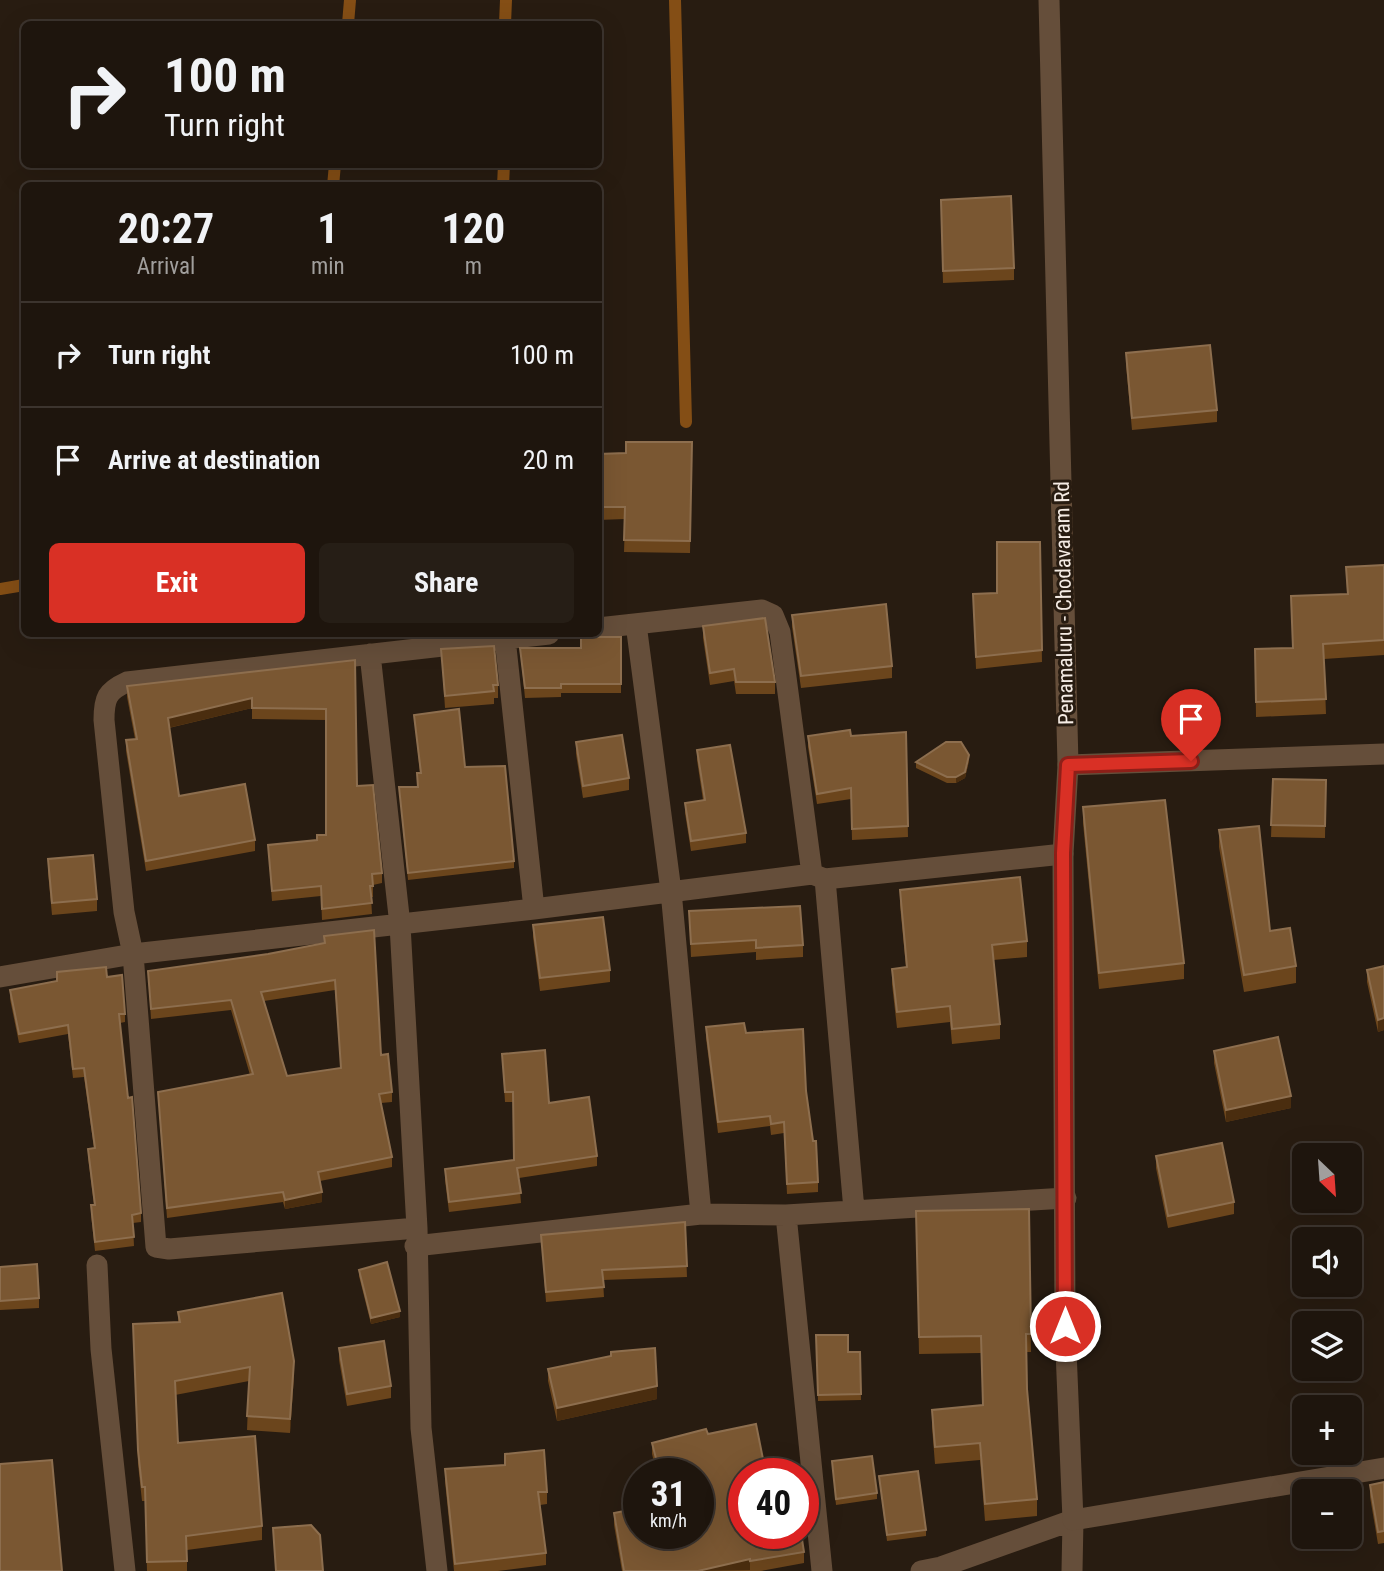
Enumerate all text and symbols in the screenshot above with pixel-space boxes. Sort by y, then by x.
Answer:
text: 100 m [164,47,286,104]
icon: right [49,49,140,140]
text: Turn right [164,106,285,144]
text: 20:27 [118,204,214,253]
text: 1 [317,204,338,253]
text: 120 [441,204,505,253]
text: Arrival [137,253,195,280]
text: min [311,253,345,280]
text: m [465,253,482,280]
icon: right [49,336,87,374]
text: Turn right [108,340,210,370]
text: 100 m [510,340,574,370]
icon: arrive [49,441,87,479]
text: Arrive at destination [108,445,320,475]
text: 20 m [523,445,574,475]
street label: Penamaluru - Chodavaram Rd [1050,481,1078,725]
button: Exit [49,543,305,623]
button: Share [319,543,574,623]
pin [1161,689,1221,761]
icon: arrive [1172,700,1210,738]
north arrow [1292,1143,1362,1213]
map controls [1292,1143,1362,1549]
button: sound [1292,1227,1362,1297]
position arrow [1028,1289,1102,1363]
button: layers [1292,1311,1362,1381]
button: + [1292,1395,1362,1465]
speed limit sign: 40 [728,1458,819,1549]
text: 31 [651,1474,686,1515]
button: − [1292,1479,1362,1549]
text: km/h [650,1510,687,1531]

